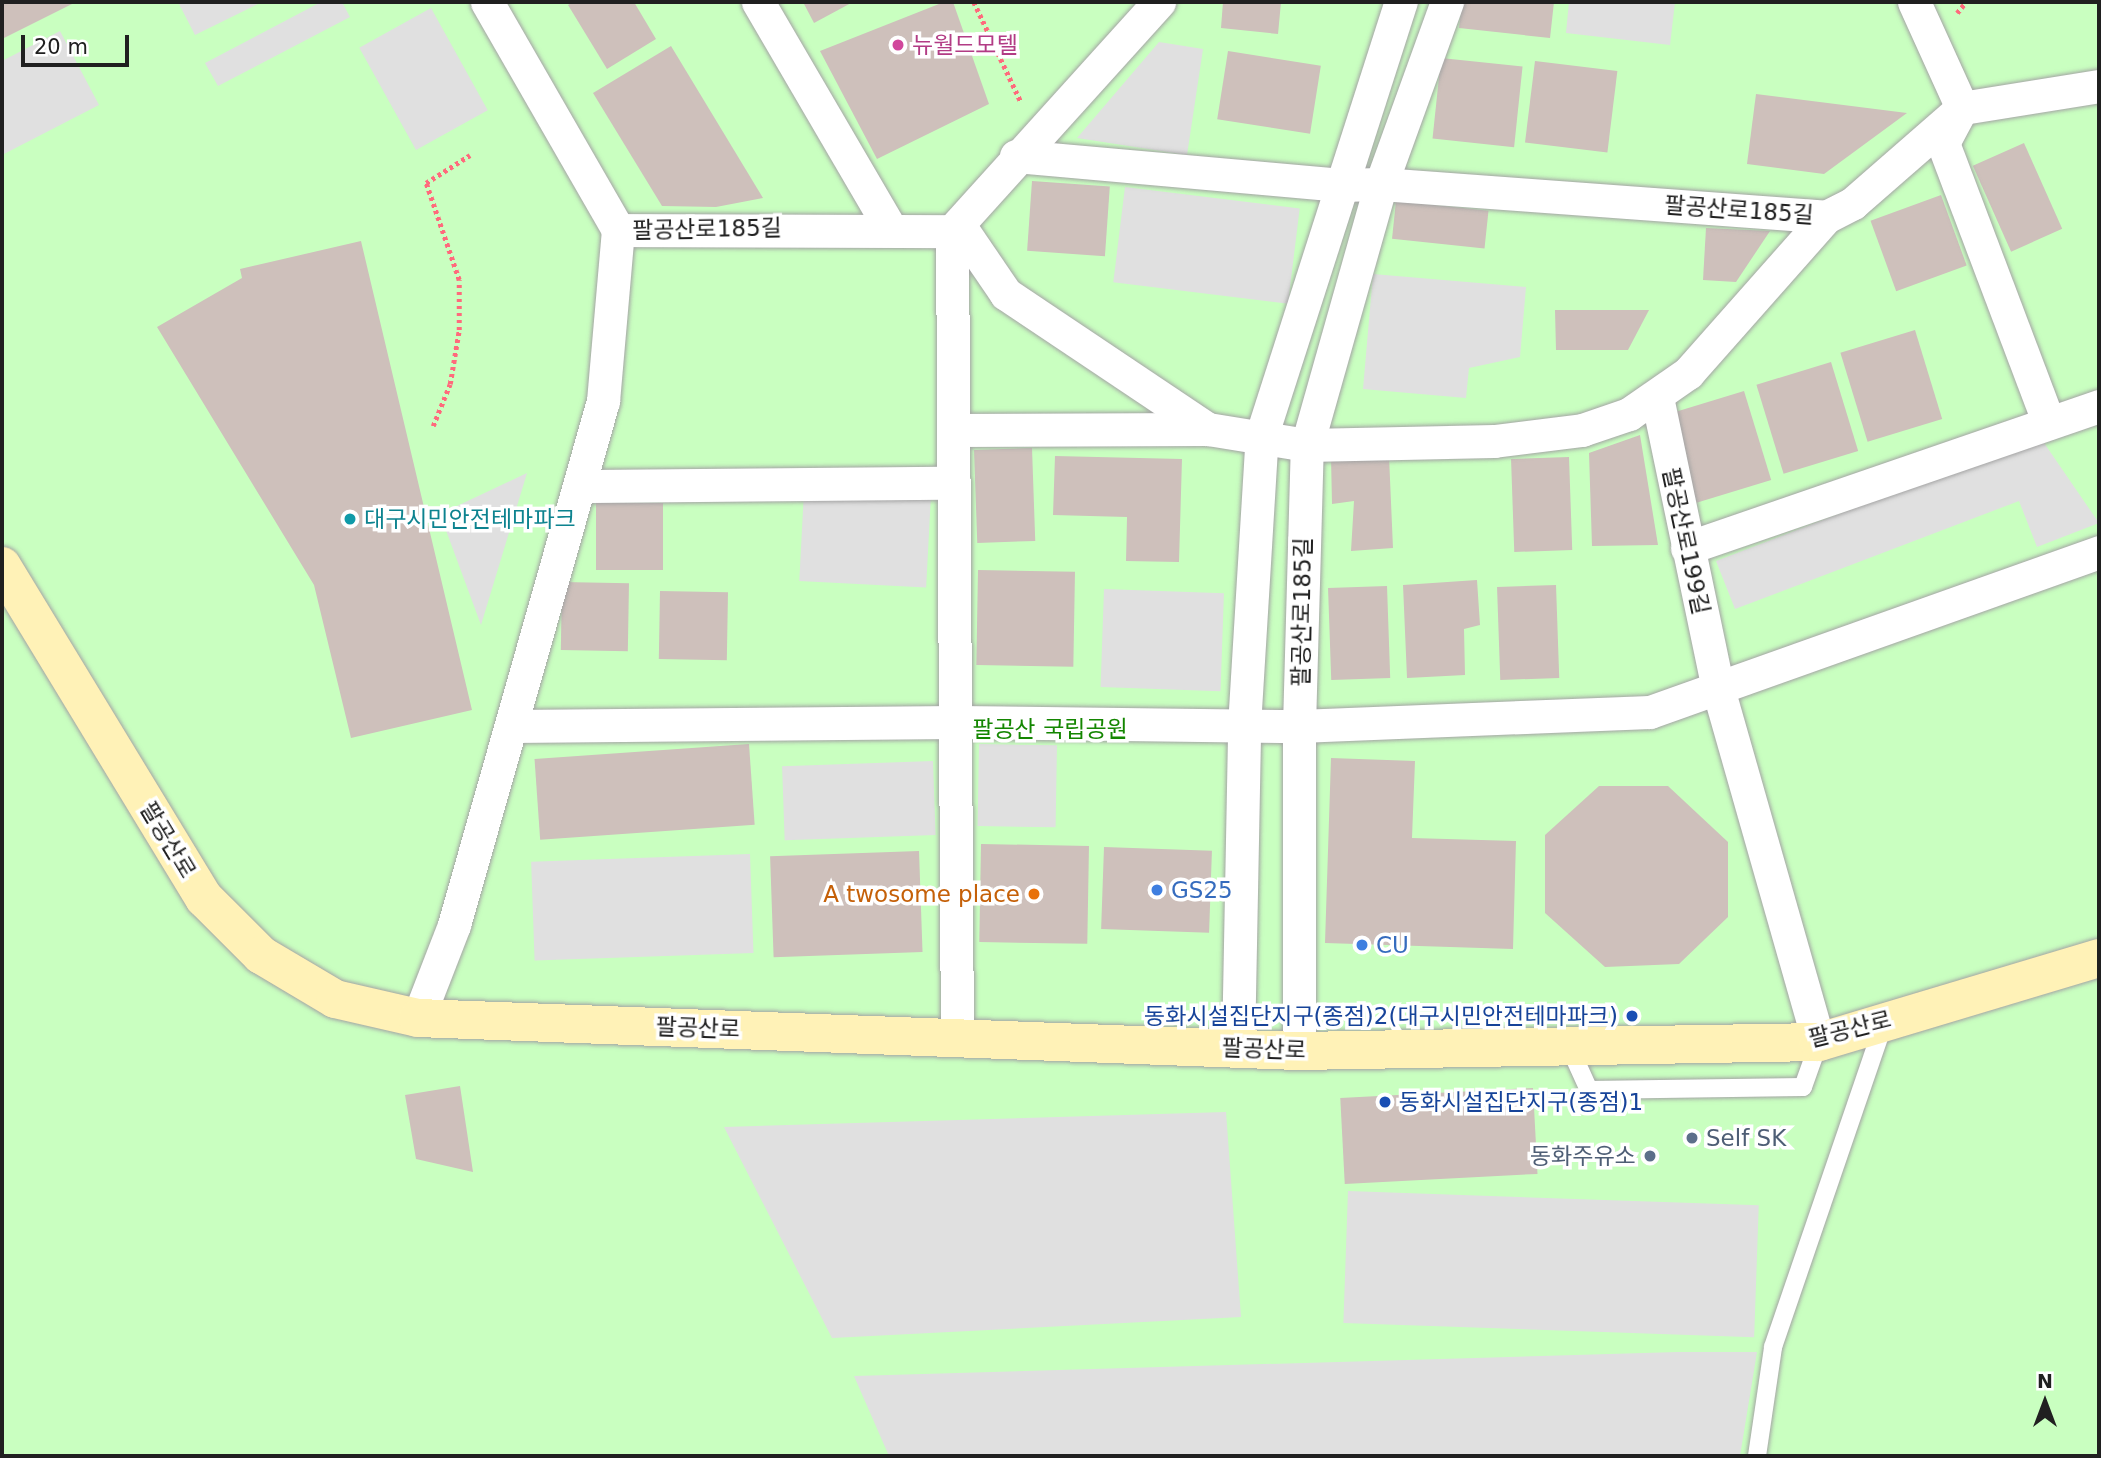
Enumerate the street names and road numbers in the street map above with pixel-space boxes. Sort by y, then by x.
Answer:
street label: 팔공산로185길 [1663,191,1815,229]
street label: 팔공산로185길 [632,214,782,244]
street label: 팔공산로199길 [1657,465,1715,617]
street label: 팔공산로185길 [1287,537,1317,687]
street label: 팔공산로 [134,797,202,883]
street label: 팔공산로 [1806,1005,1894,1053]
street label: 팔공산로 [655,1013,741,1043]
street label: 팔공산로 [1221,1034,1307,1064]

